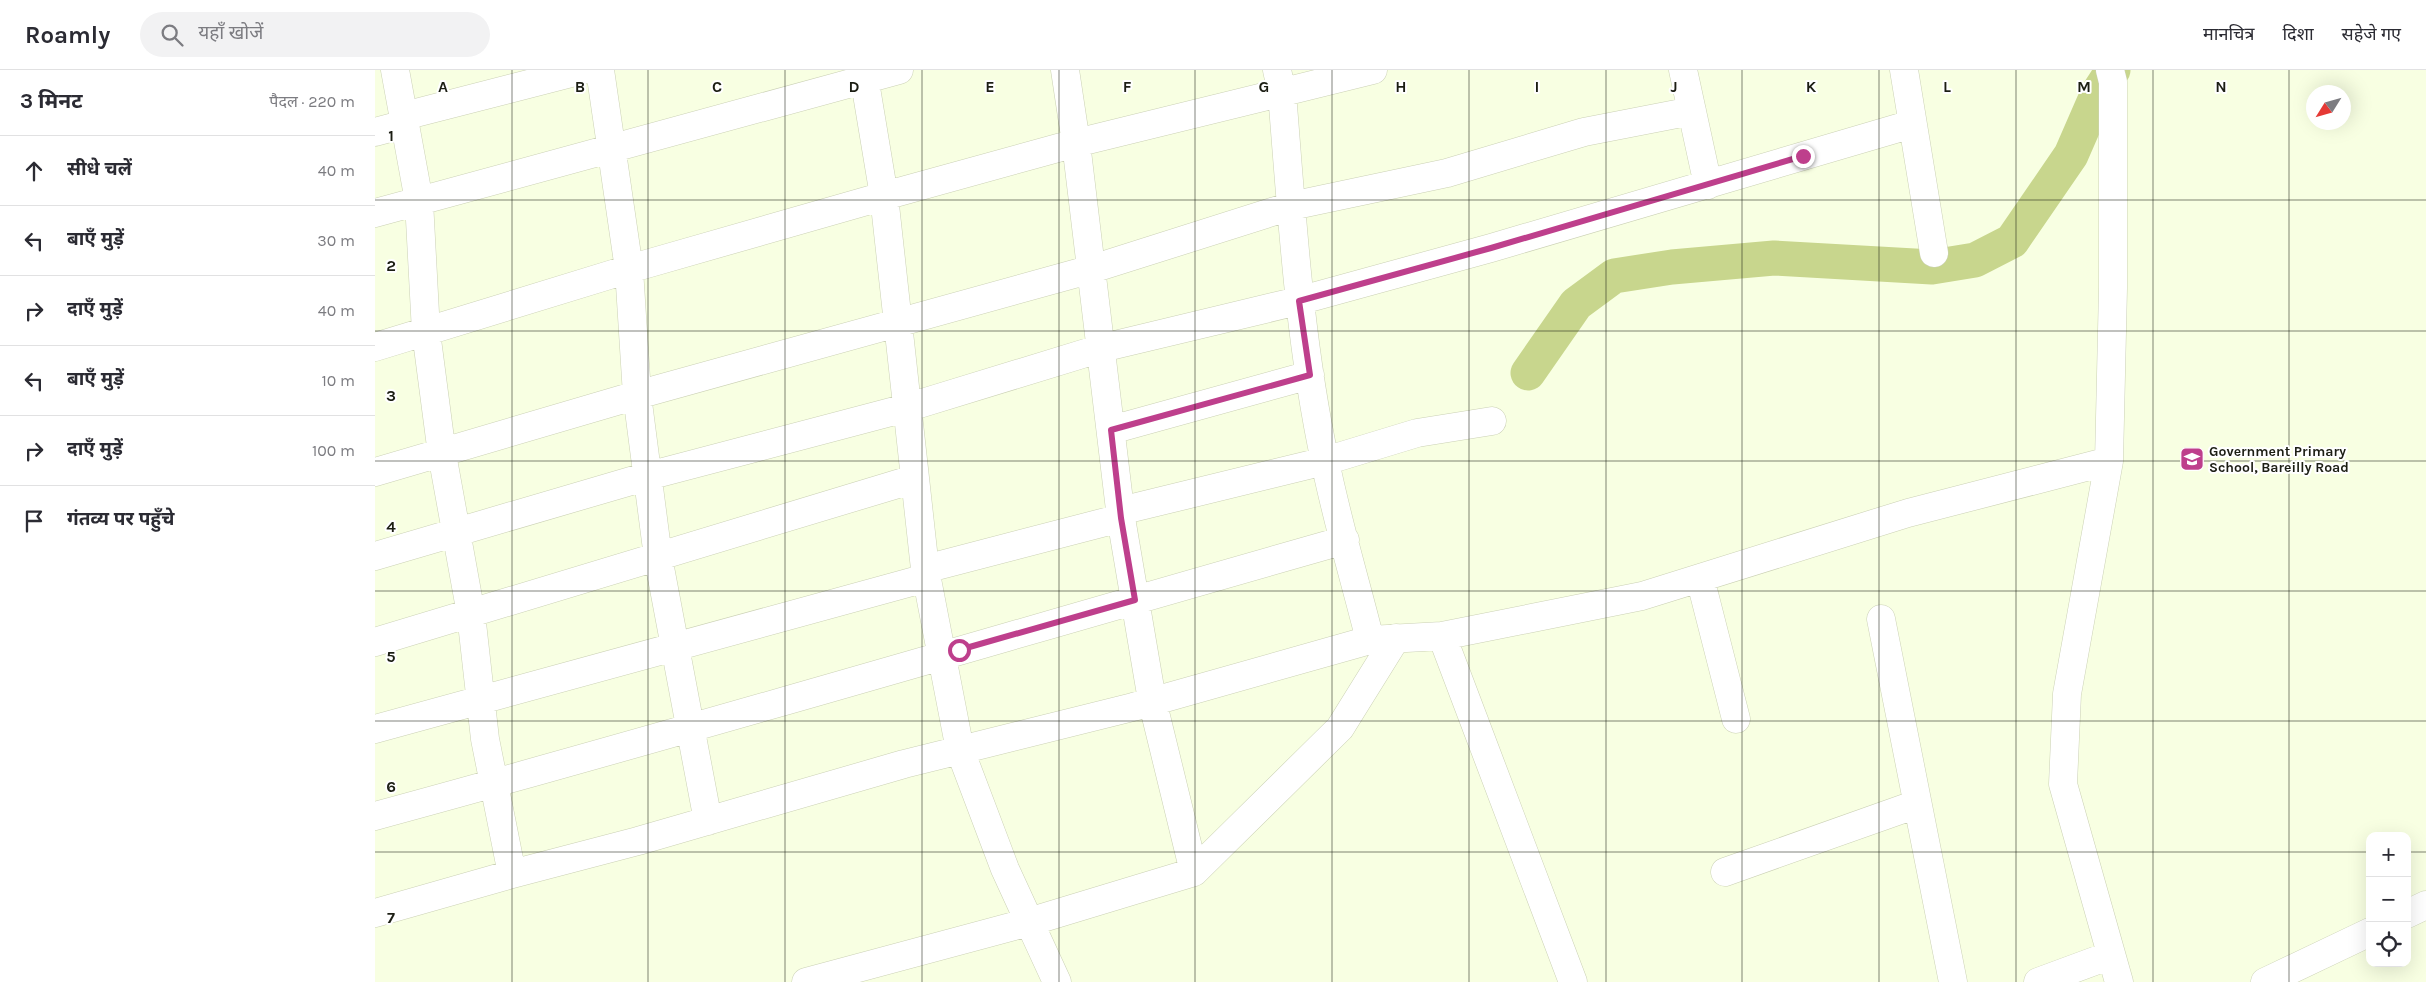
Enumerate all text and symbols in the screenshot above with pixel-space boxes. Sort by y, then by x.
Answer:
search box [140,12,490,57]
text: Roamly [25,21,110,49]
icon: search [158,21,186,49]
text: यहाँ खोजें [198,22,263,44]
text: मानचित्र [2203,23,2254,45]
text: दिशा [2282,23,2314,45]
text: सहेजे गए [2342,23,2401,45]
text: A [438,77,448,96]
text: B [575,77,585,96]
text: C [712,77,722,96]
text: D [849,77,860,96]
text: E [985,77,995,96]
text: F [1123,77,1132,96]
text: G [1259,77,1269,96]
text: H [1395,77,1407,96]
text: I [1535,77,1539,96]
text: J [1670,77,1678,96]
text: K [1806,77,1817,96]
text: L [1943,77,1951,96]
text: M [2077,77,2091,96]
text: N [2215,77,2227,96]
north arrow [2306,85,2351,130]
text: 3 मिनट [20,89,82,113]
text: पैदल · 220 m [269,92,355,111]
text: 1 [388,126,394,145]
route end [1792,145,1815,168]
icon: ahead [20,157,48,185]
text: सीधे चलें [67,158,132,180]
text: 40 m [318,161,355,180]
icon: left [20,227,48,255]
text: बाएँ मुड़ें [67,228,124,250]
text: 30 m [317,231,355,250]
text: 2 [386,256,396,275]
icon: right [20,297,48,325]
text: दाएँ मुड़ें [67,298,123,320]
text: 40 m [318,301,355,320]
icon: left [20,367,48,395]
text: बाएँ मुड़ें [67,368,124,390]
text: 10 m [321,371,355,390]
text: 3 [386,386,396,405]
icon: right [20,437,48,465]
text: दाएँ मुड़ें [67,438,123,460]
text: 100 m [312,441,355,460]
place label: Government Primary School, Bareilly Road [2209,443,2349,476]
school or university icon: Government Primary School, Bareilly Road [2179,446,2205,472]
icon: arrive [20,507,48,535]
text: गंतव्य पर पहुँचे [67,508,174,530]
text: 4 [386,517,396,536]
route start [948,639,971,662]
text: 5 [386,647,396,666]
text: 6 [386,777,396,796]
map controls [2366,832,2411,967]
button: + [2366,832,2411,877]
button: − [2366,877,2411,922]
text: 7 [387,908,395,927]
button: locate [2366,922,2411,967]

